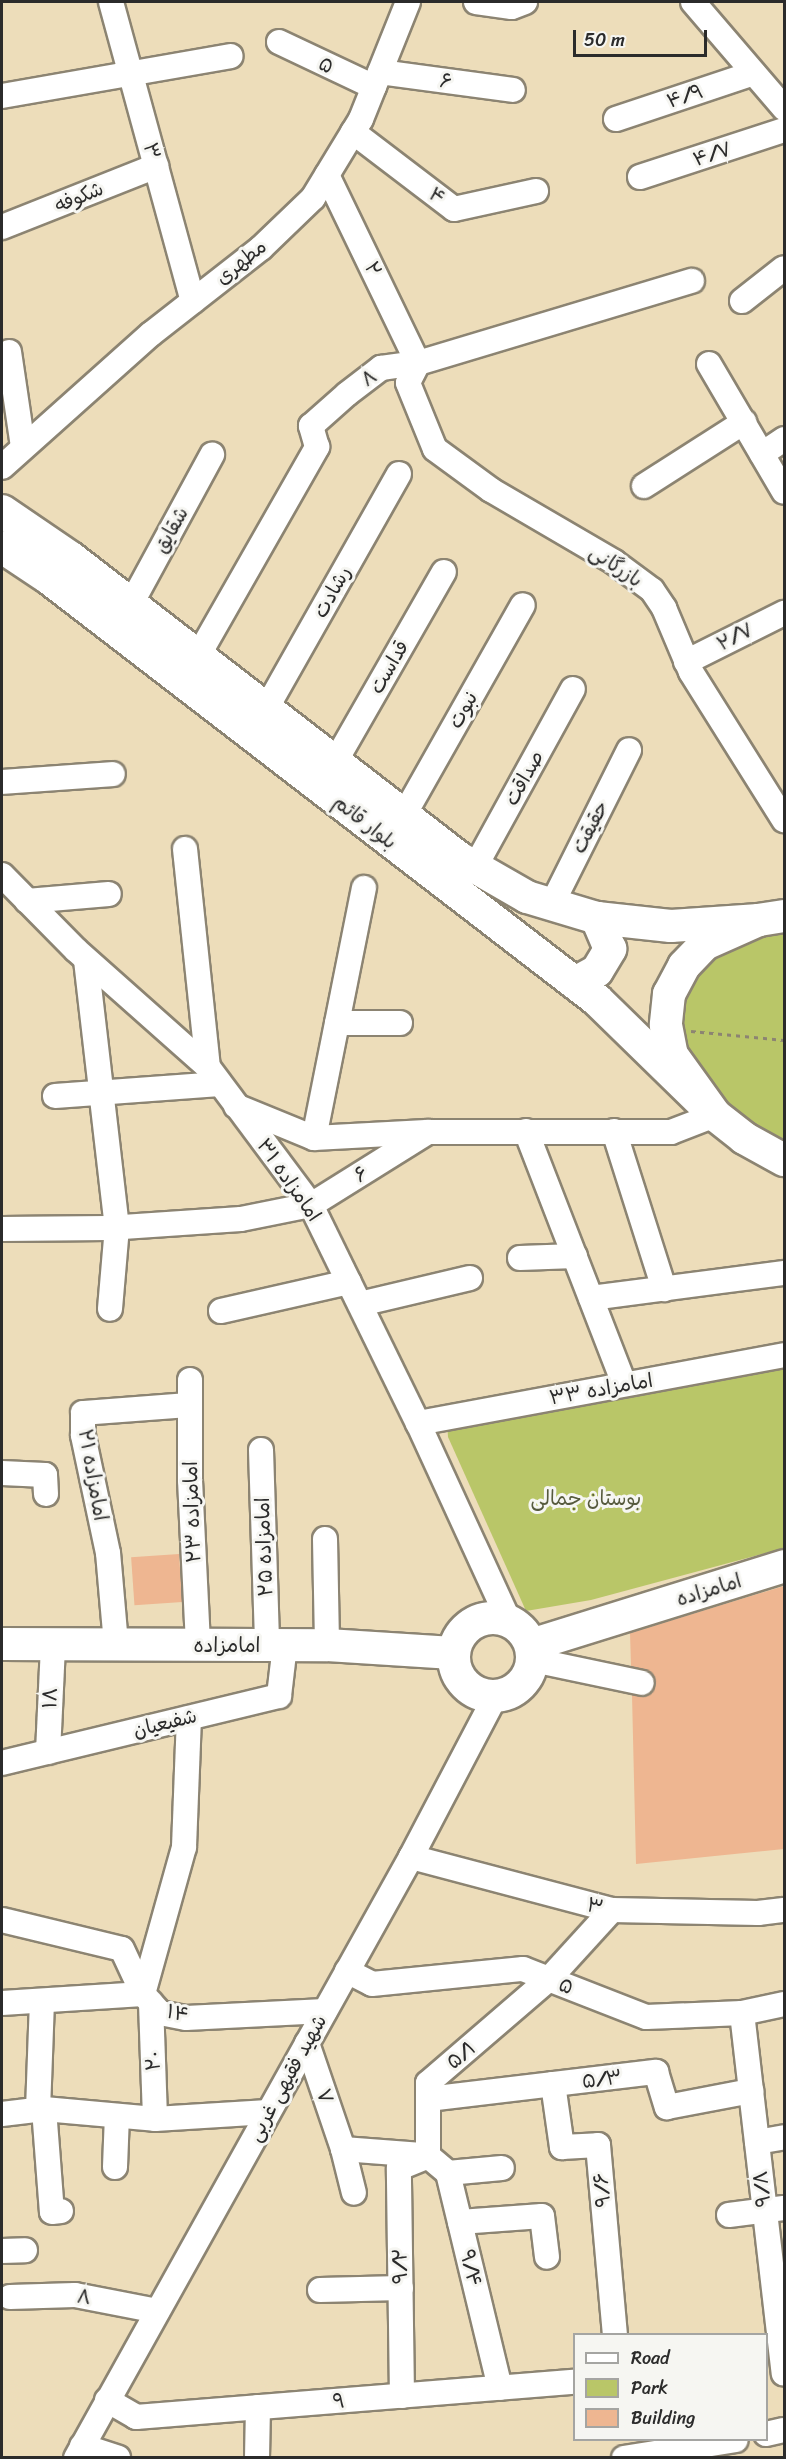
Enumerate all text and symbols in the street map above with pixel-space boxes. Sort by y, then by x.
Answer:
scale bar [576,18,710,56]
text: 50 m [584,24,625,56]
street label: ۵ [315,51,337,79]
street label: ۶ [438,68,454,94]
street label: ۴/۹ [663,79,707,113]
street label: ۴/۷ [690,137,734,171]
street label: ۳ [138,140,166,162]
street label: شکوفه [51,176,107,218]
street label: ۴ [424,182,450,210]
street label: مطهری [211,234,271,290]
street label: ۲ [359,258,387,280]
street label: ۸ [356,364,382,392]
street label: شقایق [149,503,193,557]
street label: بازرگانی [585,540,647,592]
street label: رشادت [308,562,356,622]
street label: ۲/۷ [713,618,757,656]
street label: قداست [364,636,414,698]
street label: نبوت [443,687,483,733]
street label: صداقت [499,746,549,810]
street label: بلوار قائم [329,790,401,854]
street label: حقیقت [567,797,613,857]
street label: امامزاده ۳۱ [252,1134,326,1226]
street label: ۶ [350,1161,372,1187]
street label: امامزاده ۳۳ [547,1368,655,1410]
street label: امامزاده ۲۱ [73,1427,113,1523]
street label: امامزاده ۲۳ [178,1461,206,1563]
park label: بوستان جمالی [531,1486,641,1510]
street label: امامزاده ۲۵ [250,1497,278,1597]
street label: امامزاده [673,1569,745,1611]
street label: امامزاده [194,1633,260,1657]
street label: ۱۸ [37,1687,63,1709]
street label: شفیعیان [131,1703,199,1743]
street label: ۳ [584,1892,606,1920]
street label: ۵ [555,1972,577,2000]
street label: ۱۴ [165,1999,191,2027]
street label: شهید فقیهی غربی [242,2010,332,2146]
street label: ۵/۱ [441,2036,481,2074]
street label: ۲۰ [141,2051,165,2071]
street label: ۵/۳ [581,2065,623,2093]
street label: ۷ [311,2085,339,2107]
street label: ۹/۸ [748,2170,776,2208]
street label: ۹/۶ [589,2172,615,2208]
street label: ۹/۴ [455,2247,487,2289]
street label: ۹/۲ [388,2248,412,2284]
street label: ۸ [75,2284,93,2310]
legend [573,2333,768,2441]
text: Road [631,2342,670,2374]
text: Park [631,2372,668,2404]
street label: ۹ [332,2388,346,2414]
text: Building [631,2402,695,2434]

